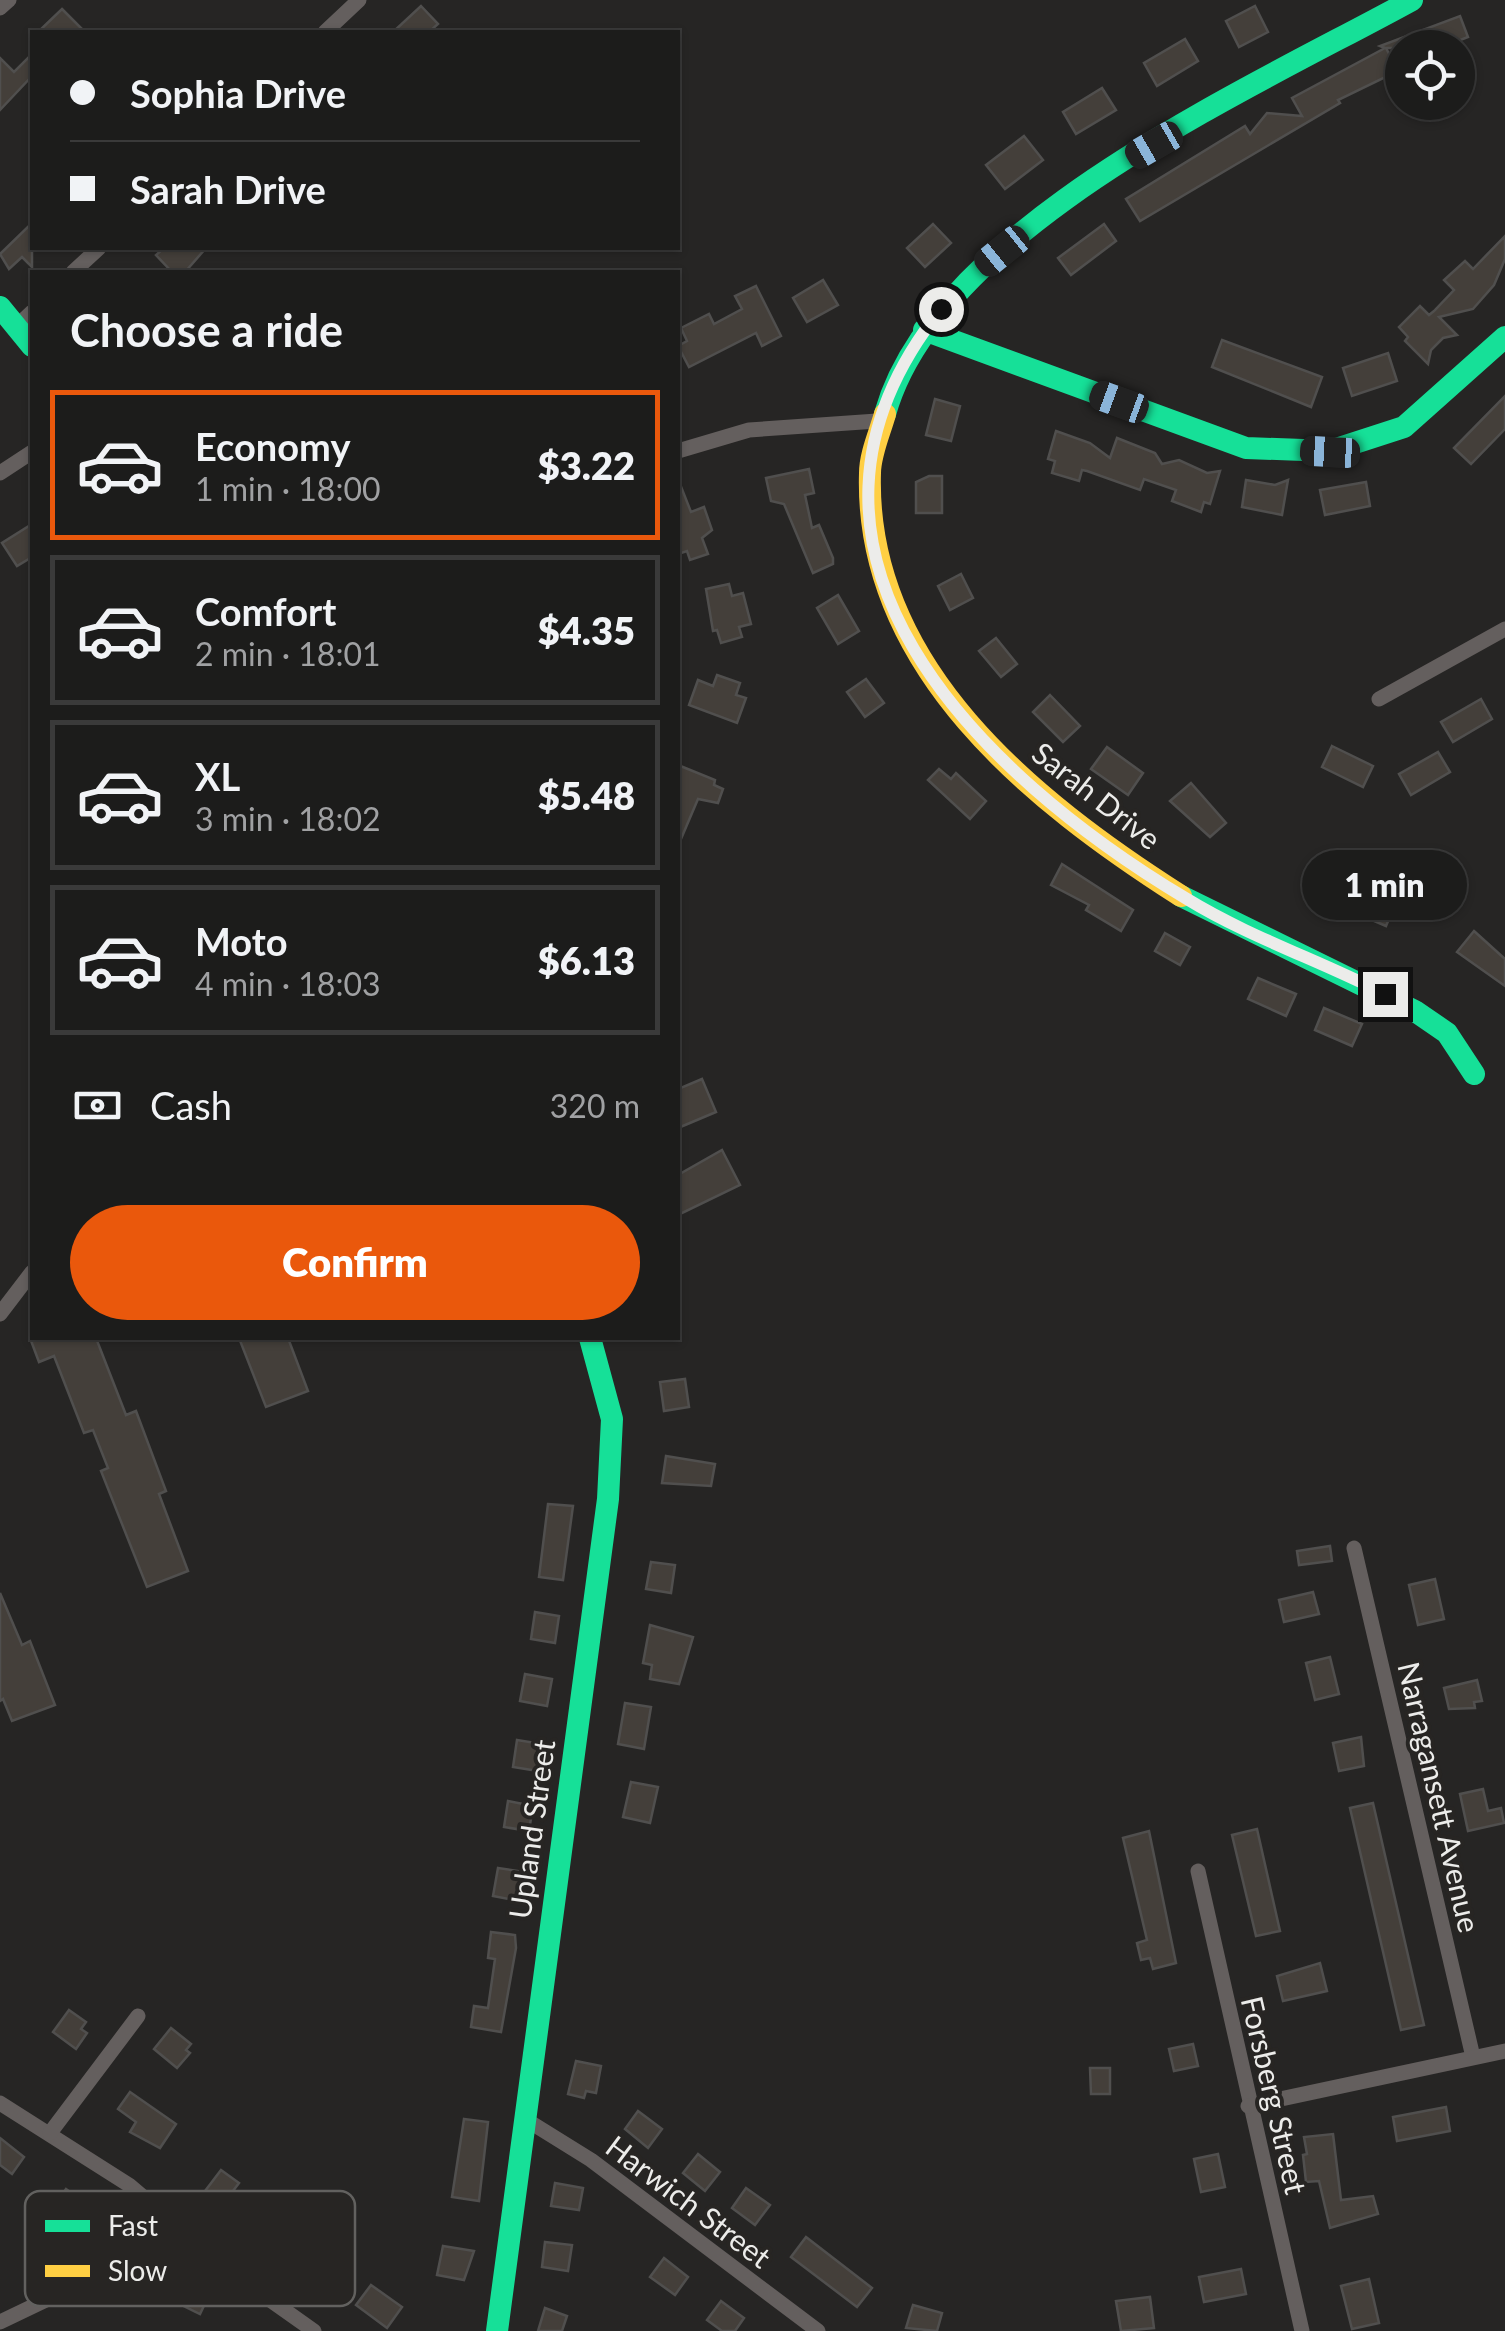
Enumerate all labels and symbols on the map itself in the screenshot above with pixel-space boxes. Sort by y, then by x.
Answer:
car [1121,117,1187,173]
car [969,220,1035,282]
route start [919,287,964,332]
car [1086,378,1152,426]
car [1299,435,1361,469]
street label: Sarah Drive [1026,734,1168,856]
callout: 1 min [1302,849,1468,919]
route end [1363,972,1408,1017]
street label: Narragansett Avenue [1391,1658,1489,1936]
street label: Upland Street [501,1737,561,1921]
street label: Forsberg Street [1235,1993,1315,2198]
street label: Harwich Street [600,2127,779,2275]
legend [25,2191,355,2306]
text: Fast [108,2208,158,2242]
text: Slow [108,2253,167,2287]

